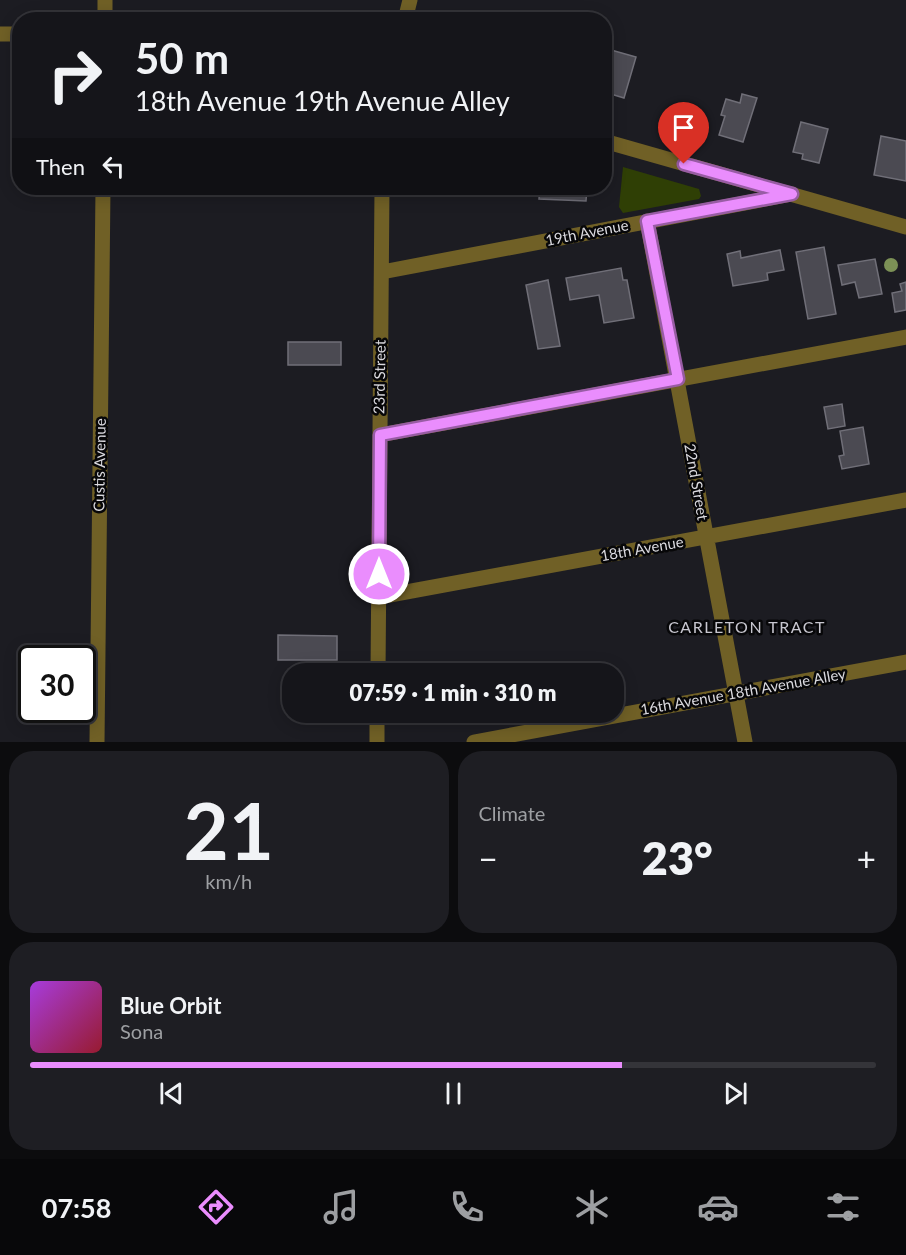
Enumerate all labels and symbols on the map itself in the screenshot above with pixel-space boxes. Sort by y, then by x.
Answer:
pin [658,102,709,164]
street label: 19th Avenue [544,215,630,249]
street label: 23rd Street [369,339,389,414]
street label: Custis Avenue [89,418,109,512]
street label: 22nd Street [681,442,713,522]
street label: 18th Avenue [599,532,685,564]
position arrow [347,542,411,606]
district label: CARLETON TRACT [668,617,826,636]
speed limit sign: 30 [18,645,96,723]
street label: 16th Avenue 18th Avenue Alley [639,664,847,718]

